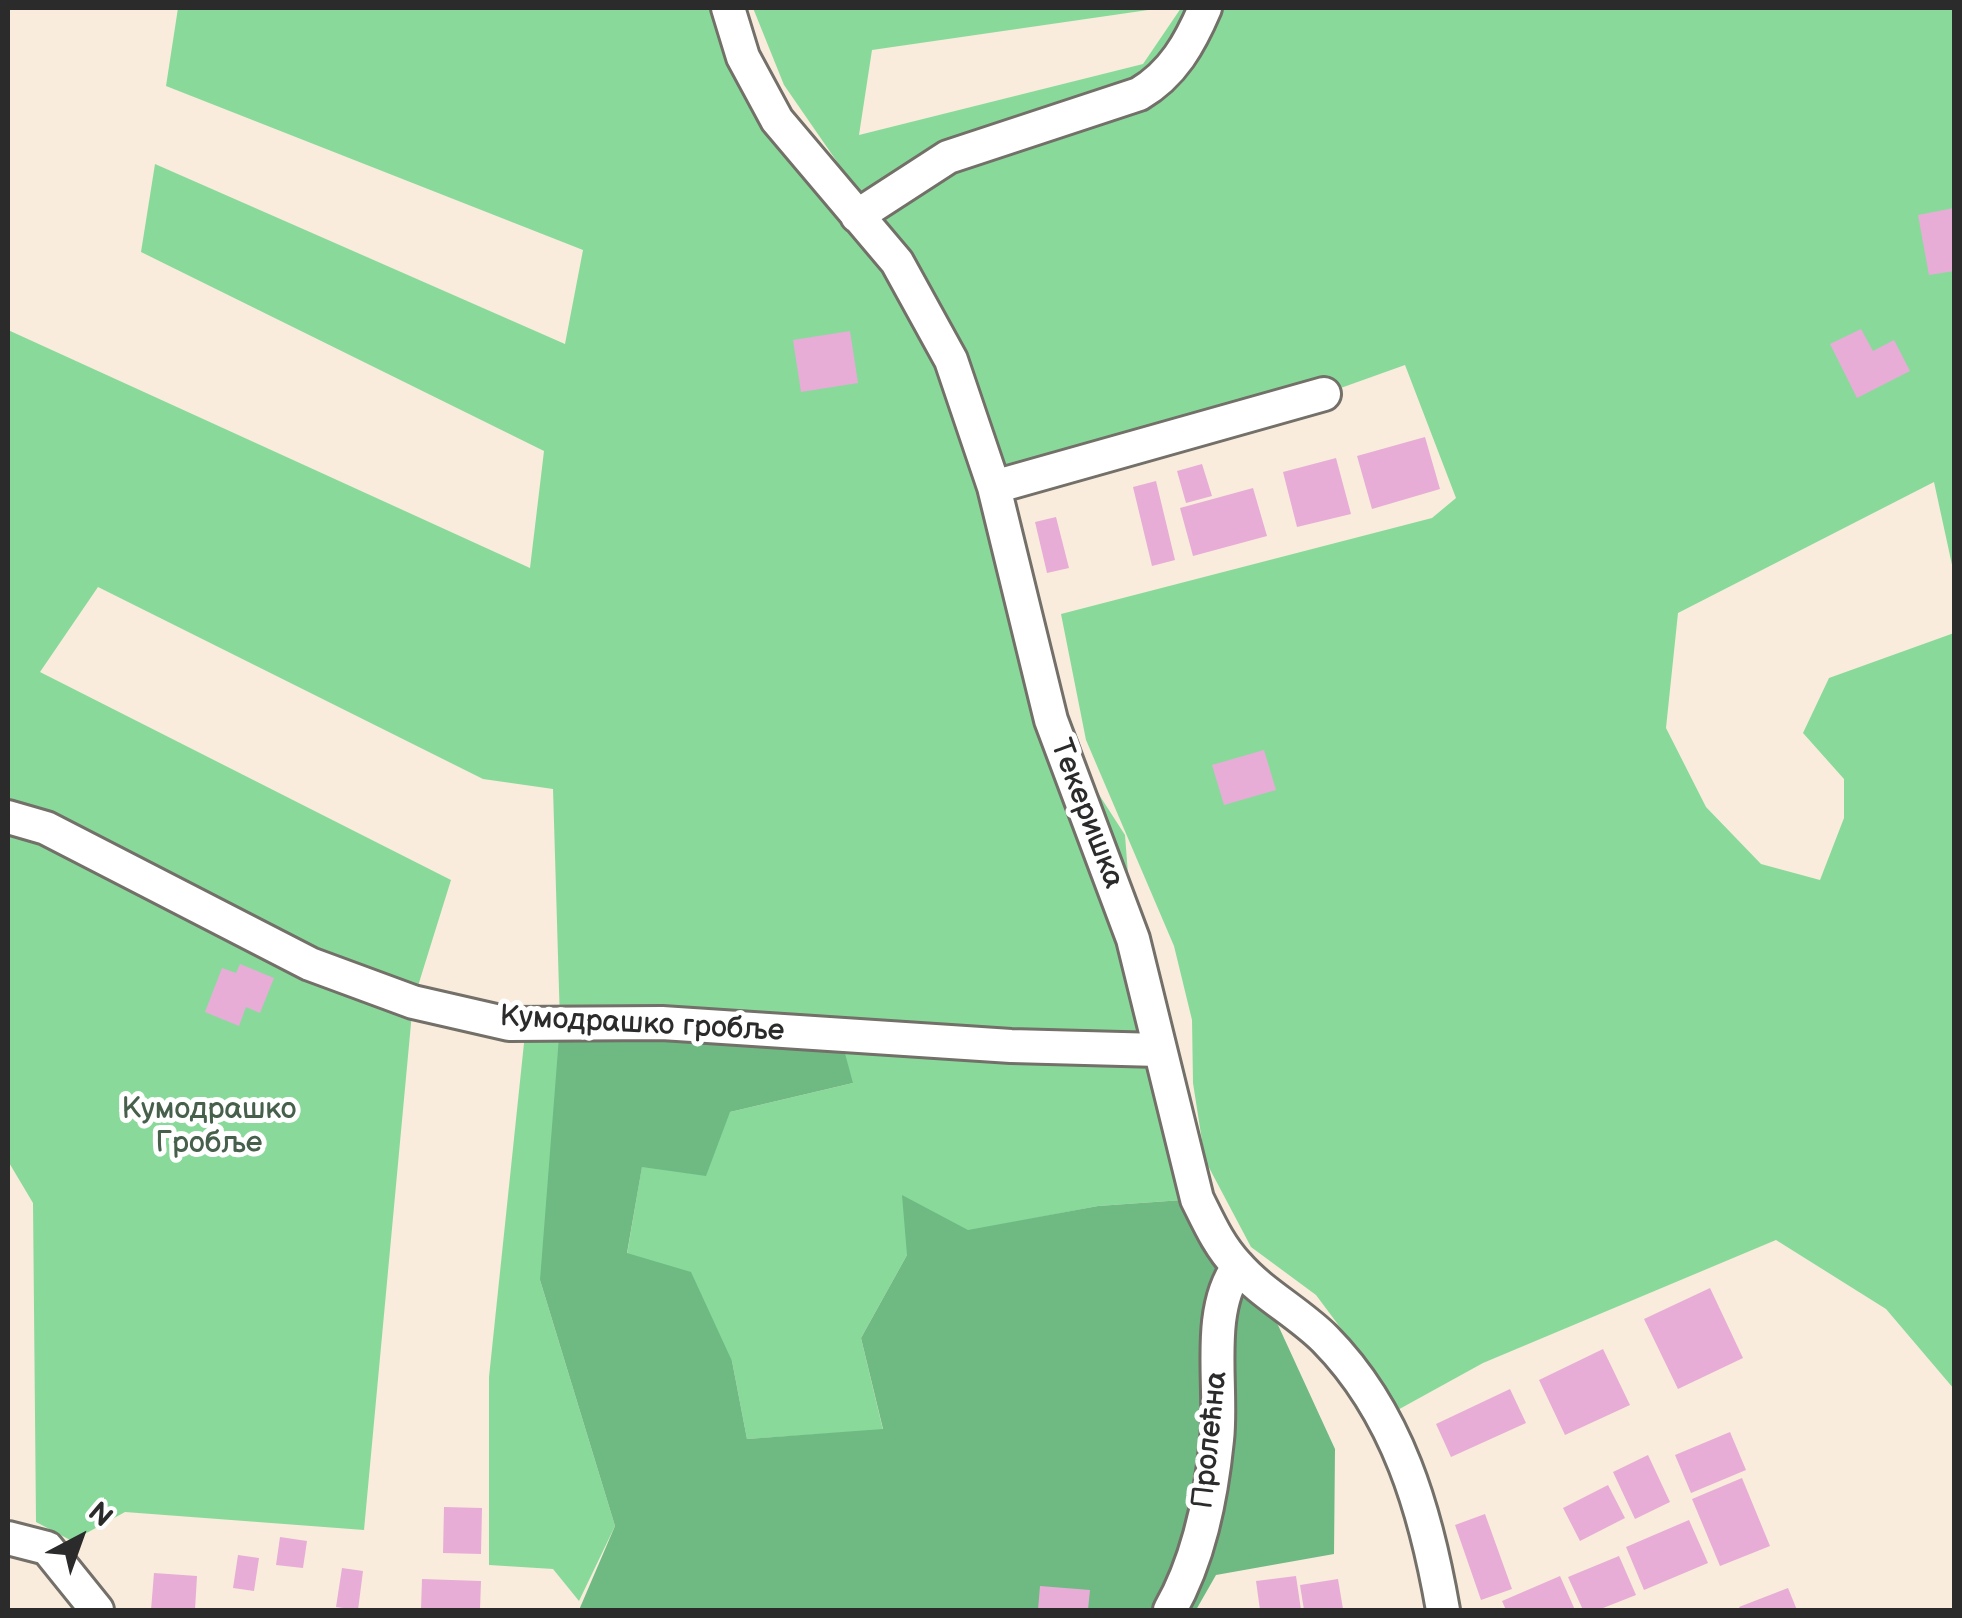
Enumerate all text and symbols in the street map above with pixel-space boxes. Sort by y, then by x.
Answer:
street label: Текеришка [1041,734,1131,894]
street label: Кумодрашко гробље [499,1000,785,1050]
park label: Кумодрашко Гробље [122,1092,296,1162]
street label: Пролећна [1186,1369,1236,1511]
north arrow [30,1488,130,1588]
text: N [81,1496,119,1534]

